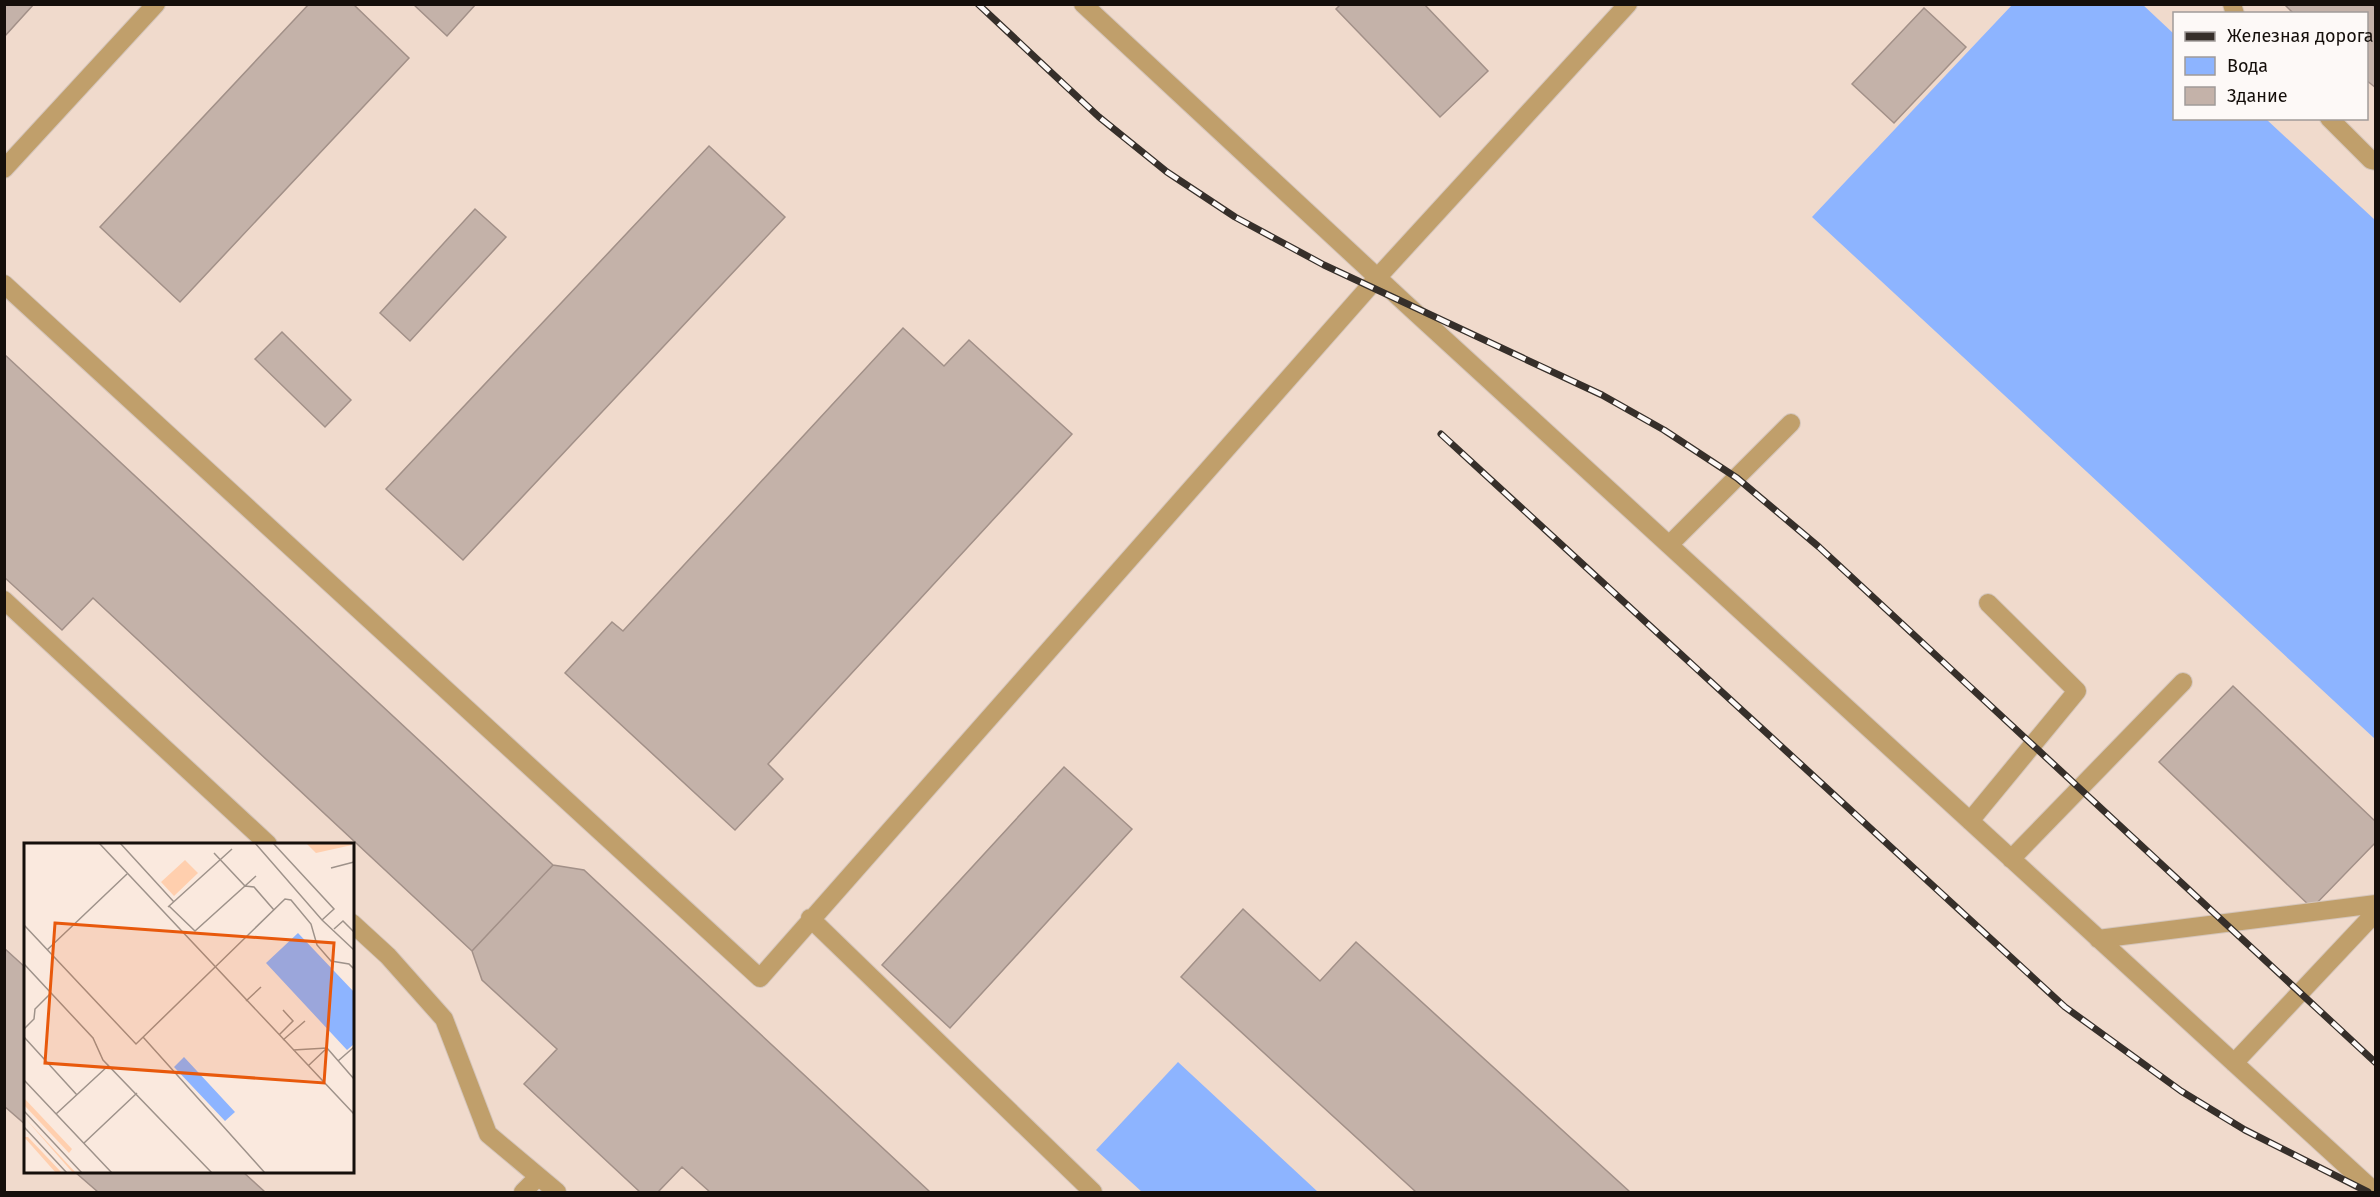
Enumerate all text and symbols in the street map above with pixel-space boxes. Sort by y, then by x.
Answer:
legend [2173,12,2368,120]
text: Железная дорога [2227,25,2374,47]
text: Вода [2227,55,2268,77]
text: Здание [2227,85,2288,107]
inset map [24,843,354,1173]

